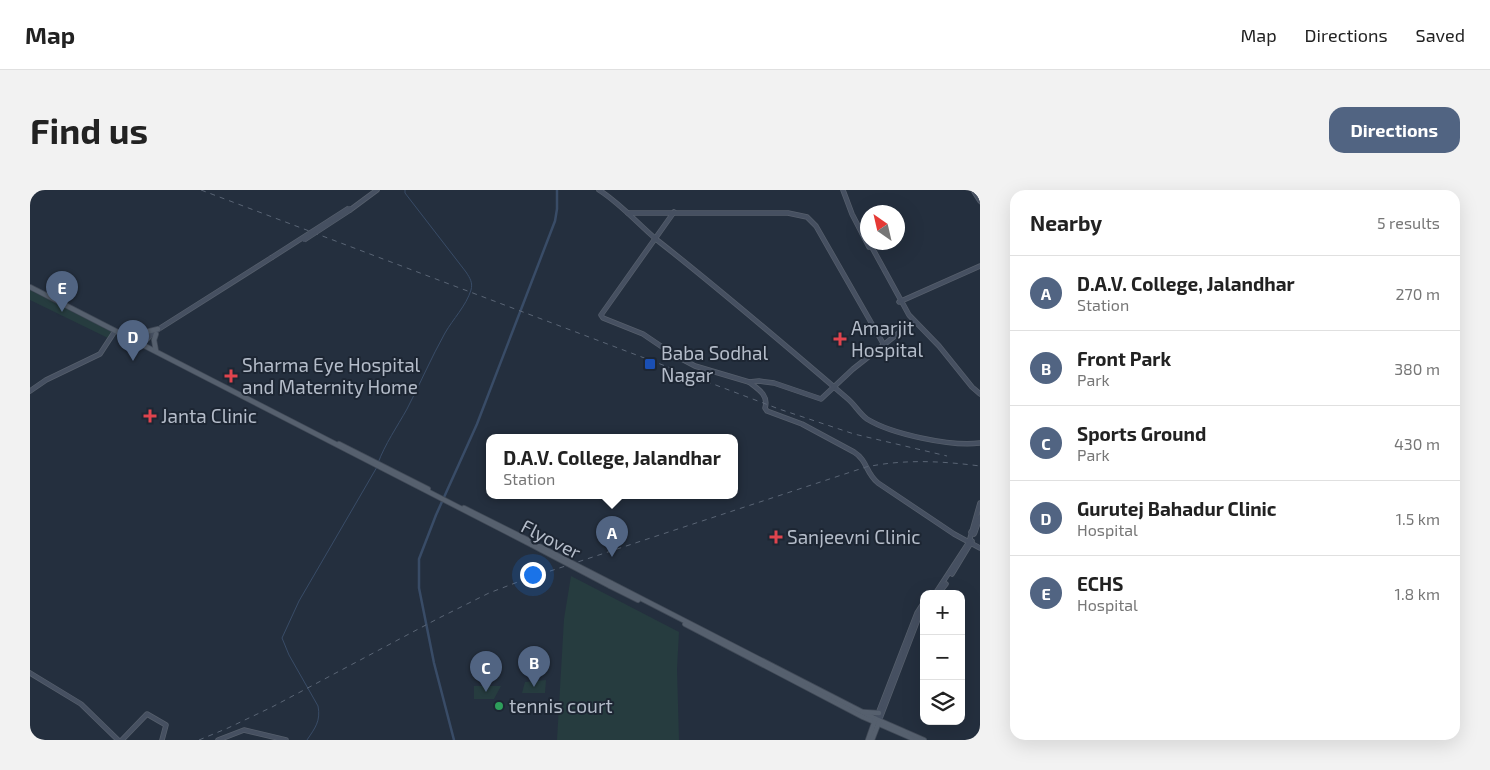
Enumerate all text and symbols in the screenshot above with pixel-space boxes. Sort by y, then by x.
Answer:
text: Map [25,20,75,49]
text: Map [1240,24,1277,46]
text: Directions [1305,24,1388,46]
text: Saved [1416,24,1465,46]
button: Directions [1329,107,1460,153]
text: Find us [30,109,148,151]
north arrow [860,205,905,250]
text: Nearby [1030,210,1102,235]
text: 5 results [1377,213,1440,232]
pin: E [46,271,78,312]
text: D.A.V. College, Jalandhar [1077,272,1295,295]
text: A [1041,284,1051,303]
text: 270 m [1396,284,1440,303]
text: Station [1077,295,1129,314]
place label: Amarjit Hospital [851,316,924,361]
pin: D [117,320,149,361]
marker: Amarjit Hospital [833,332,847,346]
place label: Baba Sodhal Nagar [661,341,769,386]
text: Front Park [1077,347,1171,370]
place label: Sharma Eye Hospital and Maternity Home [242,353,421,398]
marker: Baba Sodhal Nagar [643,357,657,371]
text: B [1041,359,1051,378]
text: 380 m [1394,359,1440,378]
marker: Sharma Eye Hospital and Maternity Home [224,369,238,383]
text: Park [1077,370,1110,389]
place label: Janta Clinic [161,404,257,427]
marker: Janta Clinic [143,409,157,423]
text: Sports Ground [1077,422,1206,445]
popup [486,434,738,499]
text: C [1041,434,1051,453]
text: 430 m [1394,434,1440,453]
text: Park [1077,445,1110,464]
text: D.A.V. College, Jalandhar [503,446,721,469]
text: Station [503,469,555,488]
text: Gurutej Bahadur Clinic [1077,497,1277,520]
text: D [1041,509,1051,528]
text: 1.5 km [1396,509,1440,528]
street label: Flyover [518,514,585,563]
pin: A [596,516,628,557]
text: Hospital [1077,520,1138,539]
place label: Sanjeevni Clinic [787,525,921,548]
marker: Sanjeevni Clinic [769,530,783,544]
your location [520,562,546,588]
text: ECHS [1077,572,1123,595]
text: E [1041,584,1051,603]
text: 1.8 km [1395,584,1440,603]
map controls [920,590,965,725]
button: + [920,590,965,635]
text: Hospital [1077,595,1138,614]
button: − [920,635,965,680]
pin: B [518,646,550,687]
pin: C [470,651,502,692]
button: layers [920,680,965,725]
place label: tennis court [509,694,613,717]
marker: tennis court [493,700,505,712]

